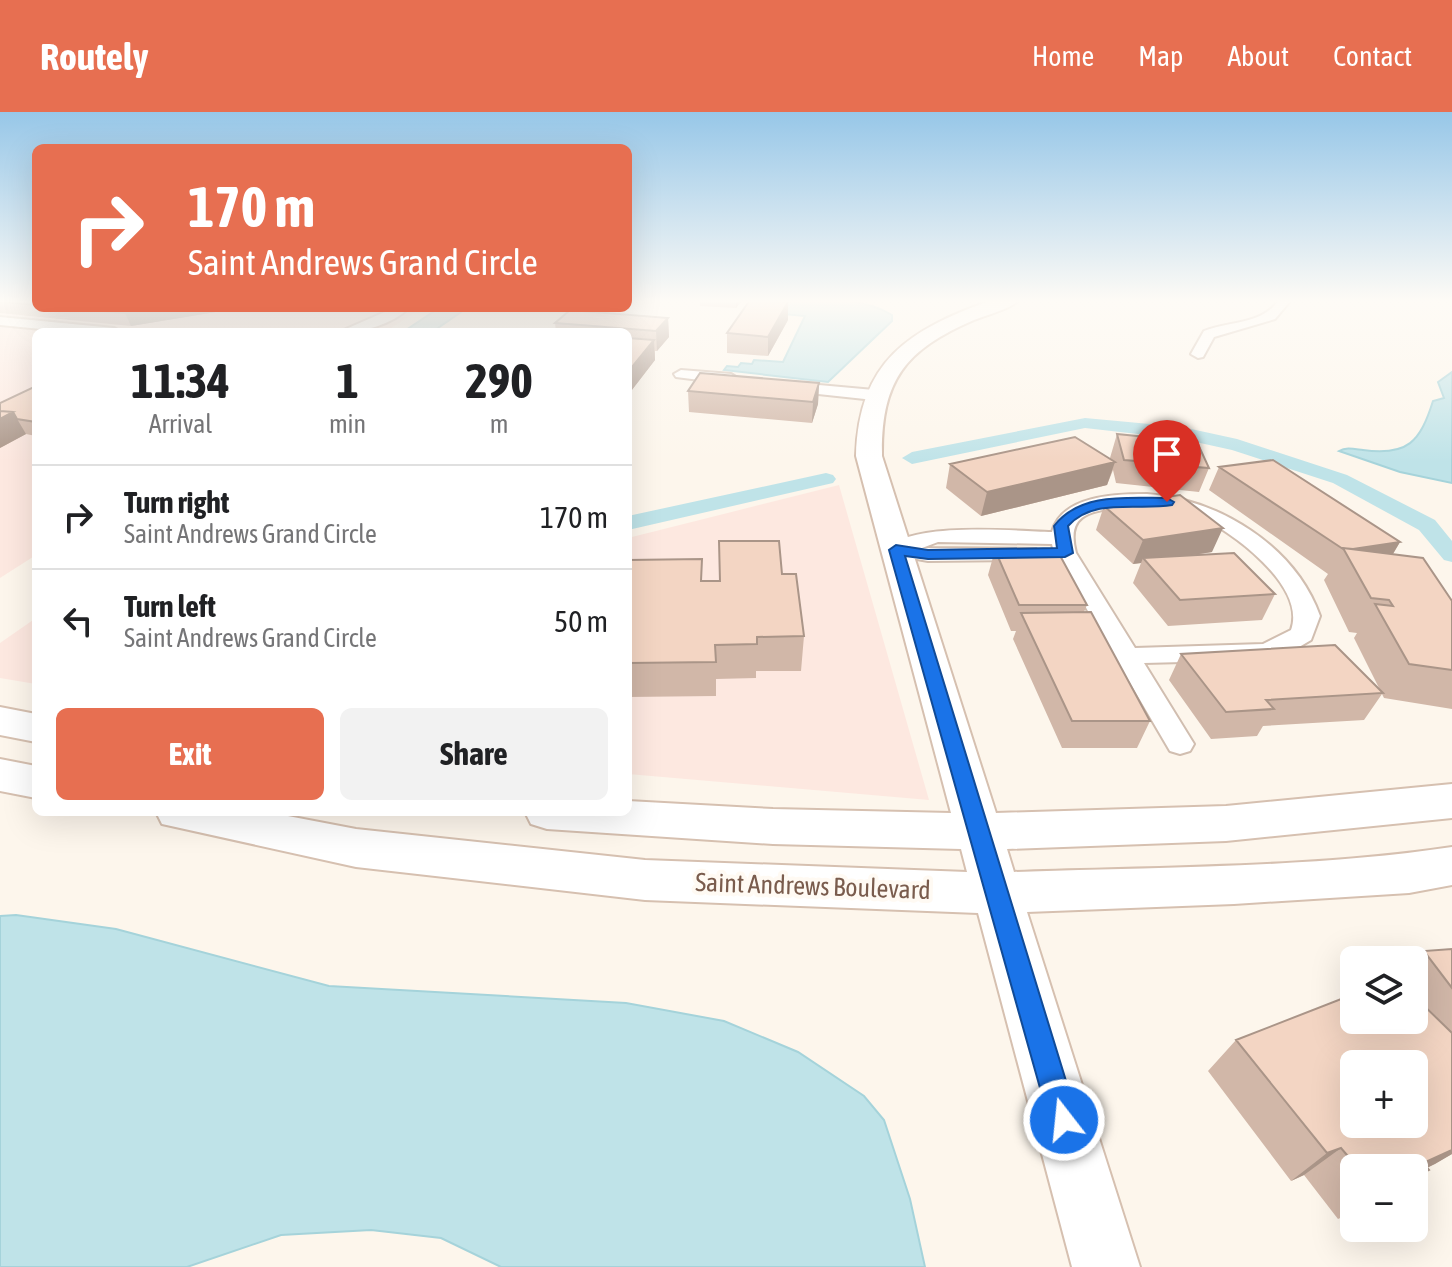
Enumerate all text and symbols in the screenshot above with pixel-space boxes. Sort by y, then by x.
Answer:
text: Routely [40,35,148,78]
text: Home [1032,40,1094,72]
text: Map [1138,40,1183,72]
text: About [1227,40,1289,72]
text: Contact [1333,40,1412,72]
text: 170 m [188,175,315,239]
icon: right [56,176,160,280]
text: Saint Andrews Grand Circle [188,241,538,283]
text: 11:34 [131,353,230,408]
text: 1 [336,353,359,408]
text: 290 [465,353,533,408]
text: Arrival [149,409,212,439]
text: min [329,409,366,439]
text: m [490,409,508,439]
pin [1133,420,1201,502]
icon: arrive [1145,432,1189,476]
text: Turn right [124,485,230,519]
icon: right [56,495,100,539]
text: 170 m [540,500,608,534]
text: Saint Andrews Grand Circle [124,519,377,549]
text: Turn left [124,589,216,623]
icon: left [56,599,100,643]
text: 50 m [554,604,608,638]
text: Saint Andrews Grand Circle [124,623,377,653]
button: Exit [56,708,324,800]
button: Share [340,708,608,800]
street label: Saint Andrews Boulevard [695,867,931,905]
map controls [1340,946,1428,1242]
button: layers [1340,946,1428,1034]
button: + [1340,1050,1428,1138]
position arrow [1022,1078,1106,1162]
button: − [1340,1154,1428,1242]

